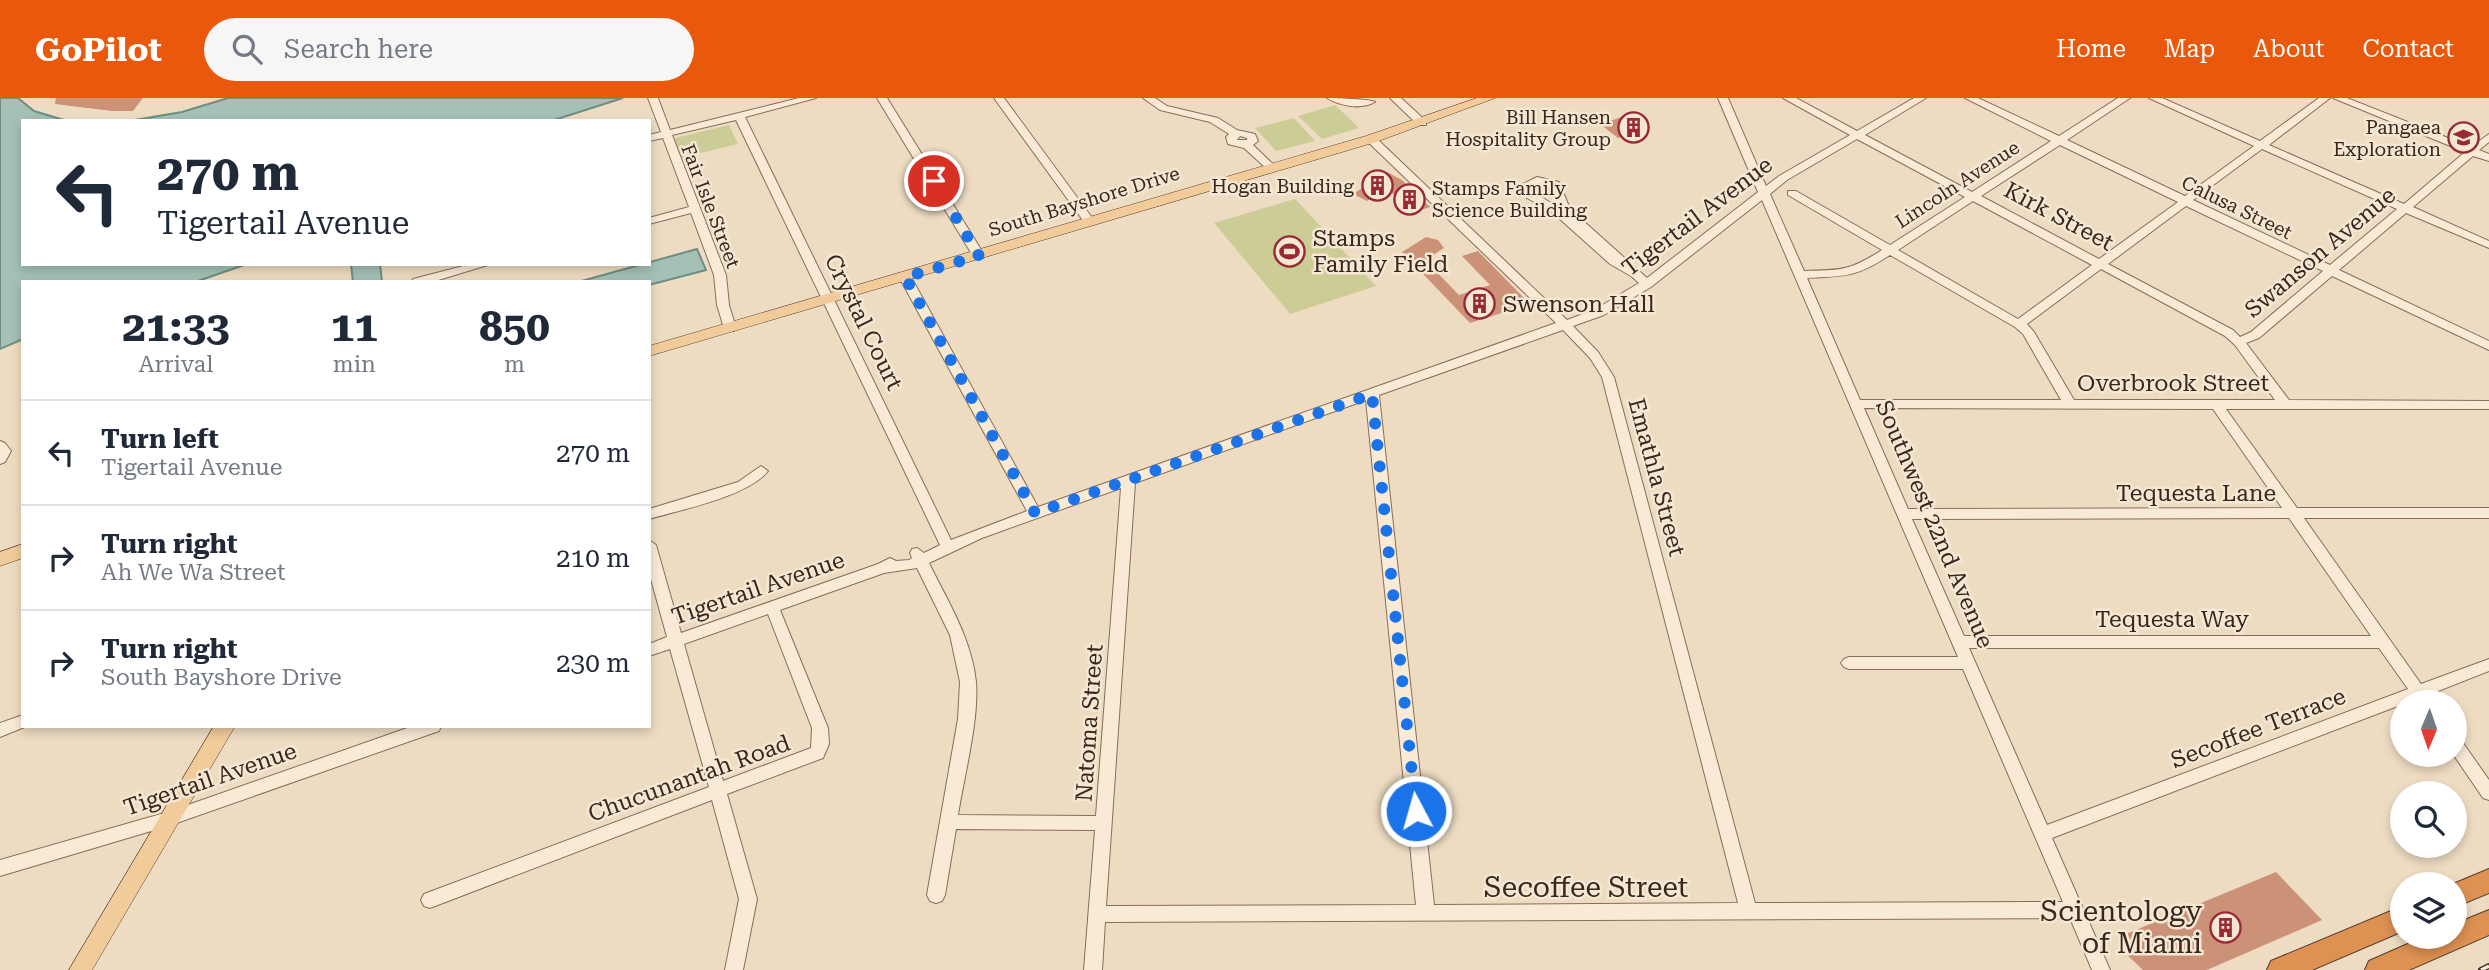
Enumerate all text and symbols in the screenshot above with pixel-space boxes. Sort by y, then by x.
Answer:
search box [204,18,694,81]
text: GoPilot [35,30,162,69]
icon: search [228,30,266,68]
text: Search here [284,34,433,64]
text: Home [2056,35,2126,63]
text: Map [2164,35,2215,63]
text: About [2253,35,2324,63]
text: Contact [2362,35,2454,63]
place label: Bill Hansen Hospitality Group [1445,106,1611,151]
building icon: Bill Hansen Hospitality Group [1617,111,1651,145]
place label: Pangaea Exploration [2333,116,2442,161]
school or university icon: Pangaea Exploration [2447,121,2481,155]
street label: Lincoln Avenue [1891,136,2024,233]
street label: Fair Isle Street [676,141,745,272]
text: 270 m [157,145,299,202]
icon: left [42,147,133,238]
pin [904,151,964,211]
street label: Tigertail Avenue [1617,151,1778,282]
street label: South Bayshore Drive [986,161,1183,242]
icon: arrive [915,162,953,200]
building icon: Hogan Building [1360,169,1394,203]
street label: Calusa Street [2178,171,2296,244]
place label: Hogan Building [1211,175,1354,198]
street label: Kirk Street [1999,176,2118,257]
place label: Stamps Family Science Building [1432,177,1587,222]
building icon: Stamps Family Science Building [1392,182,1426,216]
street label: Swanson Avenue [2239,182,2401,323]
text: Tigertail Avenue [157,204,409,242]
place label: Stamps Family Field [1313,225,1449,278]
sports icon: Stamps Family Field [1273,234,1307,268]
street label: Crystal Court [819,250,908,395]
building icon: Swenson Hall [1463,287,1497,321]
place label: Swenson Hall [1503,291,1655,318]
text: 21:33 [122,302,230,351]
text: 11 [331,302,378,351]
text: 850 [479,302,550,351]
text: Arrival [139,351,213,378]
text: min [333,351,376,378]
text: m [504,351,525,378]
street label: Overbrook Street [2077,370,2269,397]
street label: Emathla Street [1622,395,1691,559]
street label: Southwest 22nd Avenue [1870,396,1999,652]
text: Turn left [101,424,219,454]
icon: left [42,434,80,472]
text: 270 m [556,438,630,468]
text: Tigertail Avenue [101,454,282,481]
street label: Tequesta Lane [2116,480,2276,507]
text: Turn right [101,529,237,559]
icon: right [42,539,80,577]
text: 210 m [556,543,630,573]
street label: Tigertail Avenue [668,546,848,631]
text: Ah We Wa Street [101,559,286,586]
street label: Tequesta Way [2095,606,2249,633]
text: Turn right [101,634,237,664]
street label: Natoma Street [1071,643,1109,803]
icon: right [42,644,80,682]
text: 230 m [556,648,630,678]
text: South Bayshore Drive [101,664,342,691]
street label: Secoffee Terrace [2167,683,2349,774]
north arrow [2390,690,2468,766]
map controls [2390,690,2467,949]
street label: Chucunantah Road [585,729,794,828]
street label: Tigertail Avenue [120,737,300,822]
position arrow [1379,774,1453,848]
button: search [2390,781,2467,858]
street label: Secoffee Street [1484,871,1688,904]
button: layers [2390,872,2467,949]
place label: Scientology of Miami [2040,895,2202,960]
building icon: Scientology of Miami [2208,910,2242,944]

